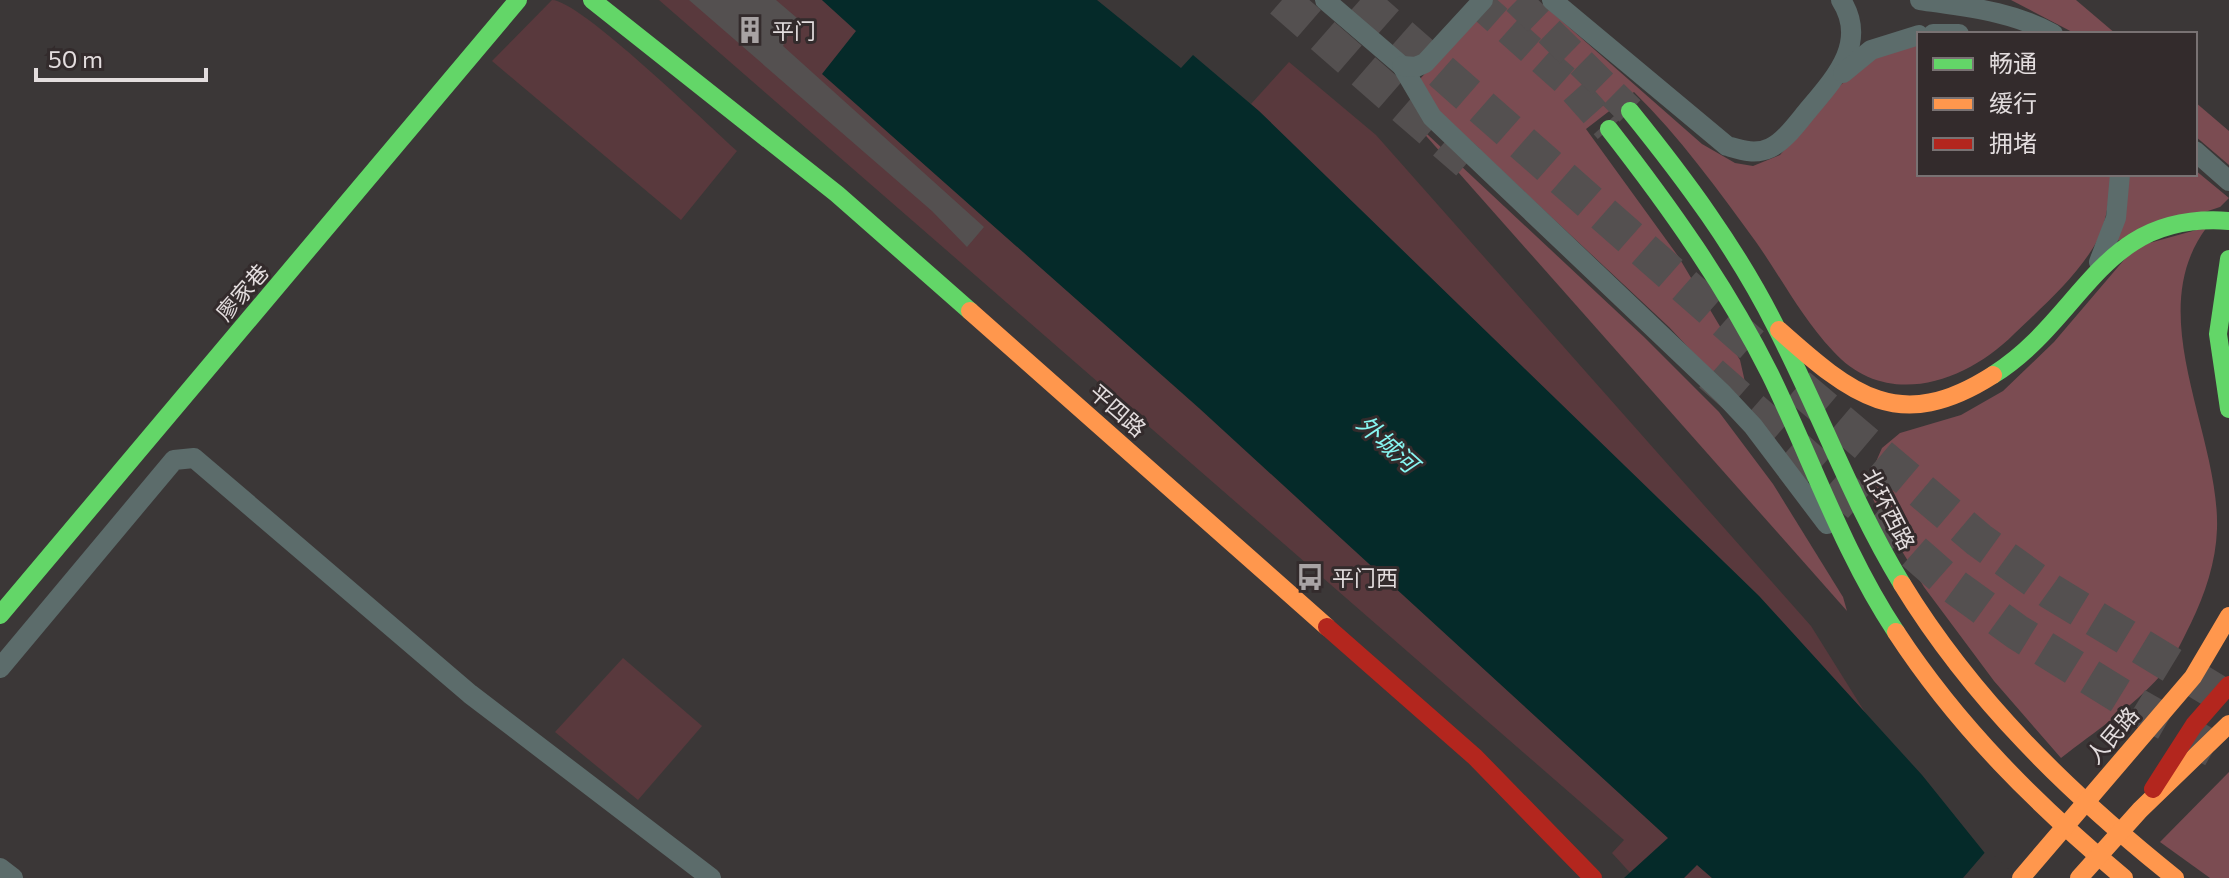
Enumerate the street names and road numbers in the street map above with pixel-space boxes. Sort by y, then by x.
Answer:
street label: 廖家巷 [210,258,274,326]
street label: 平四路 [1084,378,1152,442]
street label: 北环西路 [1857,464,1921,554]
street label: 人民路 [2080,701,2144,769]

